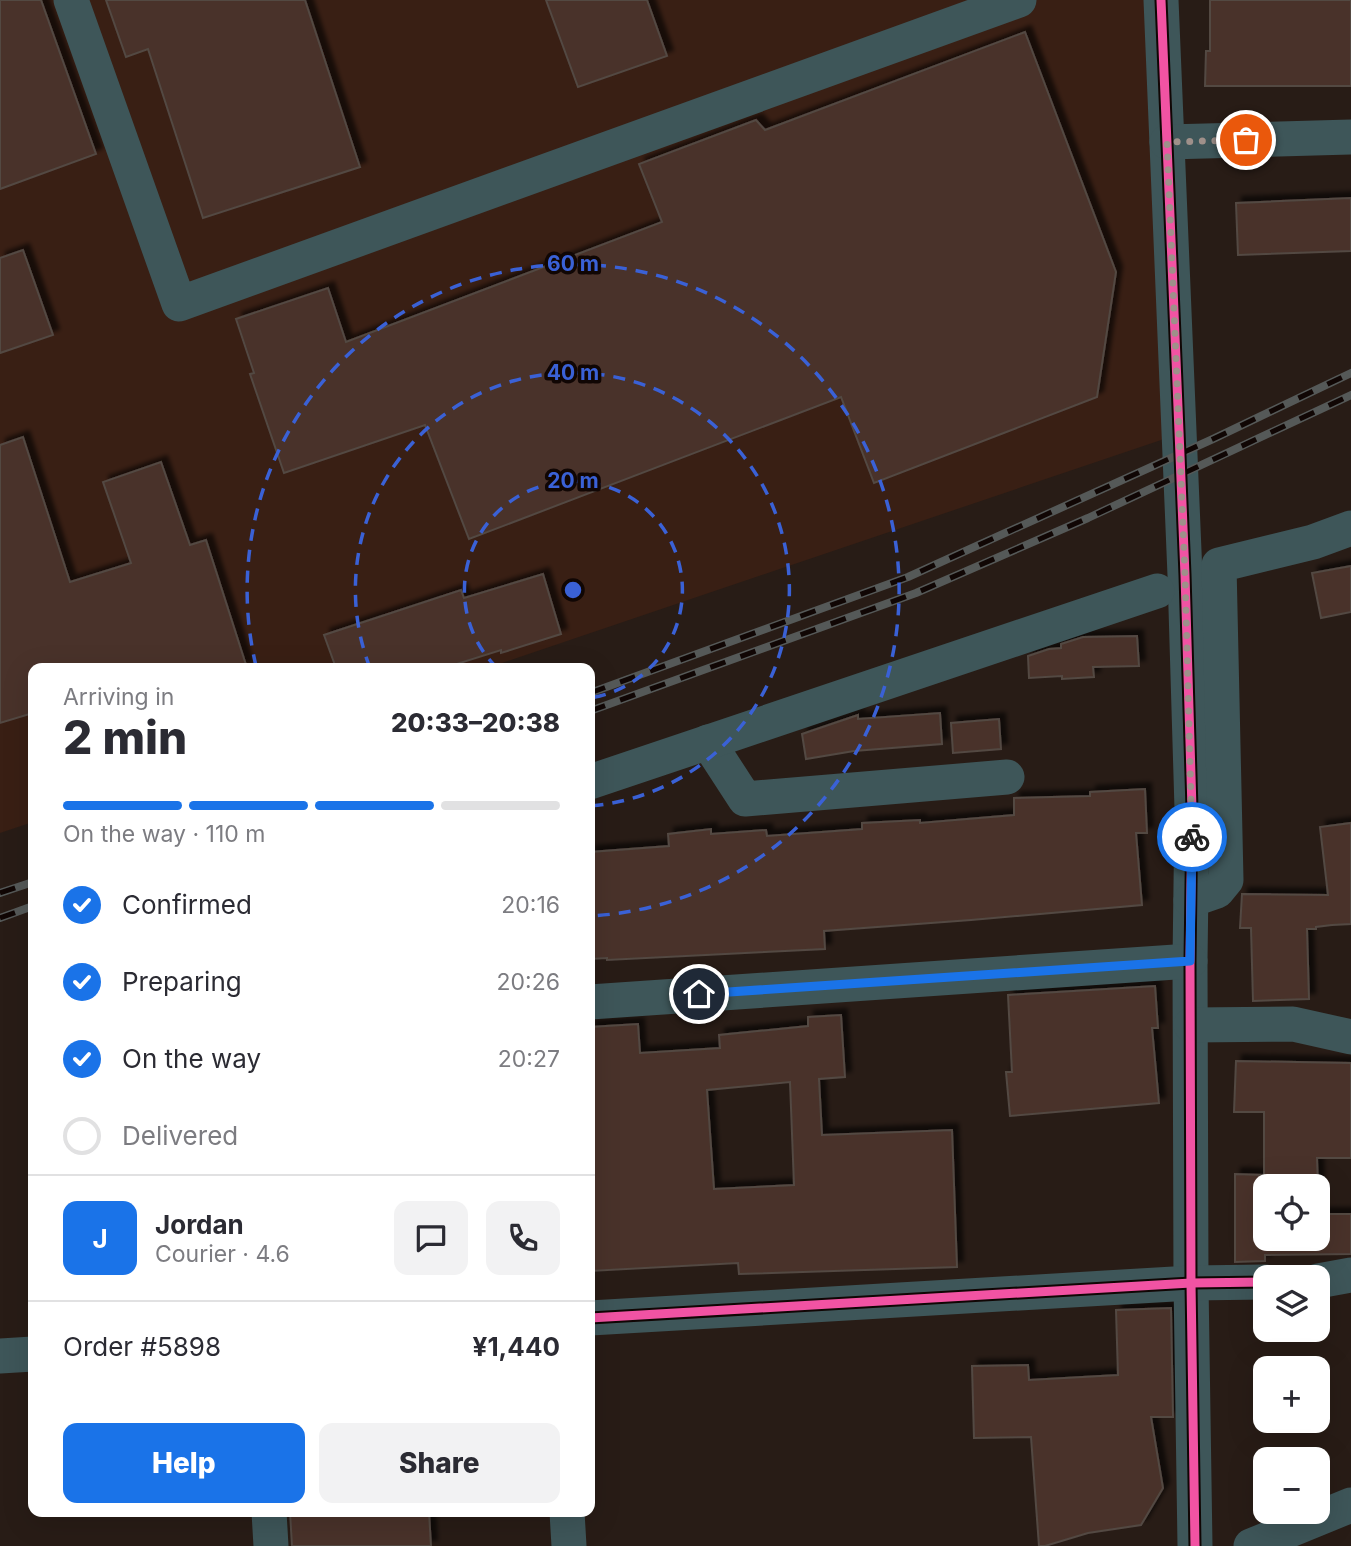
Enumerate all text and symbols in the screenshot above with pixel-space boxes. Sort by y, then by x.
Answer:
pin [1216,110,1276,170]
icon: bag [1227,121,1265,159]
text: 60 m [547,251,599,276]
text: 40 m [547,360,599,385]
text: 20 m [547,468,599,493]
centre of rings [561,578,585,602]
text: Arriving in [63,683,174,711]
text: 20:33–20:38 [391,707,560,738]
text: 2 min [63,709,187,765]
courier [1157,802,1227,872]
icon: bike [1173,818,1211,856]
text: On the way · 110 m [63,820,265,848]
icon: check [63,886,101,924]
text: Confirmed [122,889,252,920]
text: 20:16 [501,891,560,919]
icon: check [63,963,101,1001]
pin [669,964,729,1024]
text: Preparing [122,966,242,997]
text: 20:26 [497,968,560,996]
icon: home [680,975,718,1013]
icon: check [63,1040,101,1078]
text: On the way [122,1043,261,1074]
text: 20:27 [498,1045,560,1073]
text: Delivered [122,1120,238,1151]
map controls [1253,1174,1330,1524]
button: locate [1253,1174,1330,1251]
button: chat [394,1201,468,1275]
button: phone [486,1201,560,1275]
text: Jordan [155,1209,244,1240]
text: J [92,1223,108,1254]
text: Courier · 4.6 [155,1240,290,1268]
button: layers [1253,1265,1330,1342]
text: Order #5898 [63,1331,221,1362]
text: ¥1,440 [473,1331,560,1362]
button: + [1253,1356,1330,1433]
button: Help [63,1423,305,1503]
button: Share [319,1423,560,1503]
button: − [1253,1447,1330,1524]

